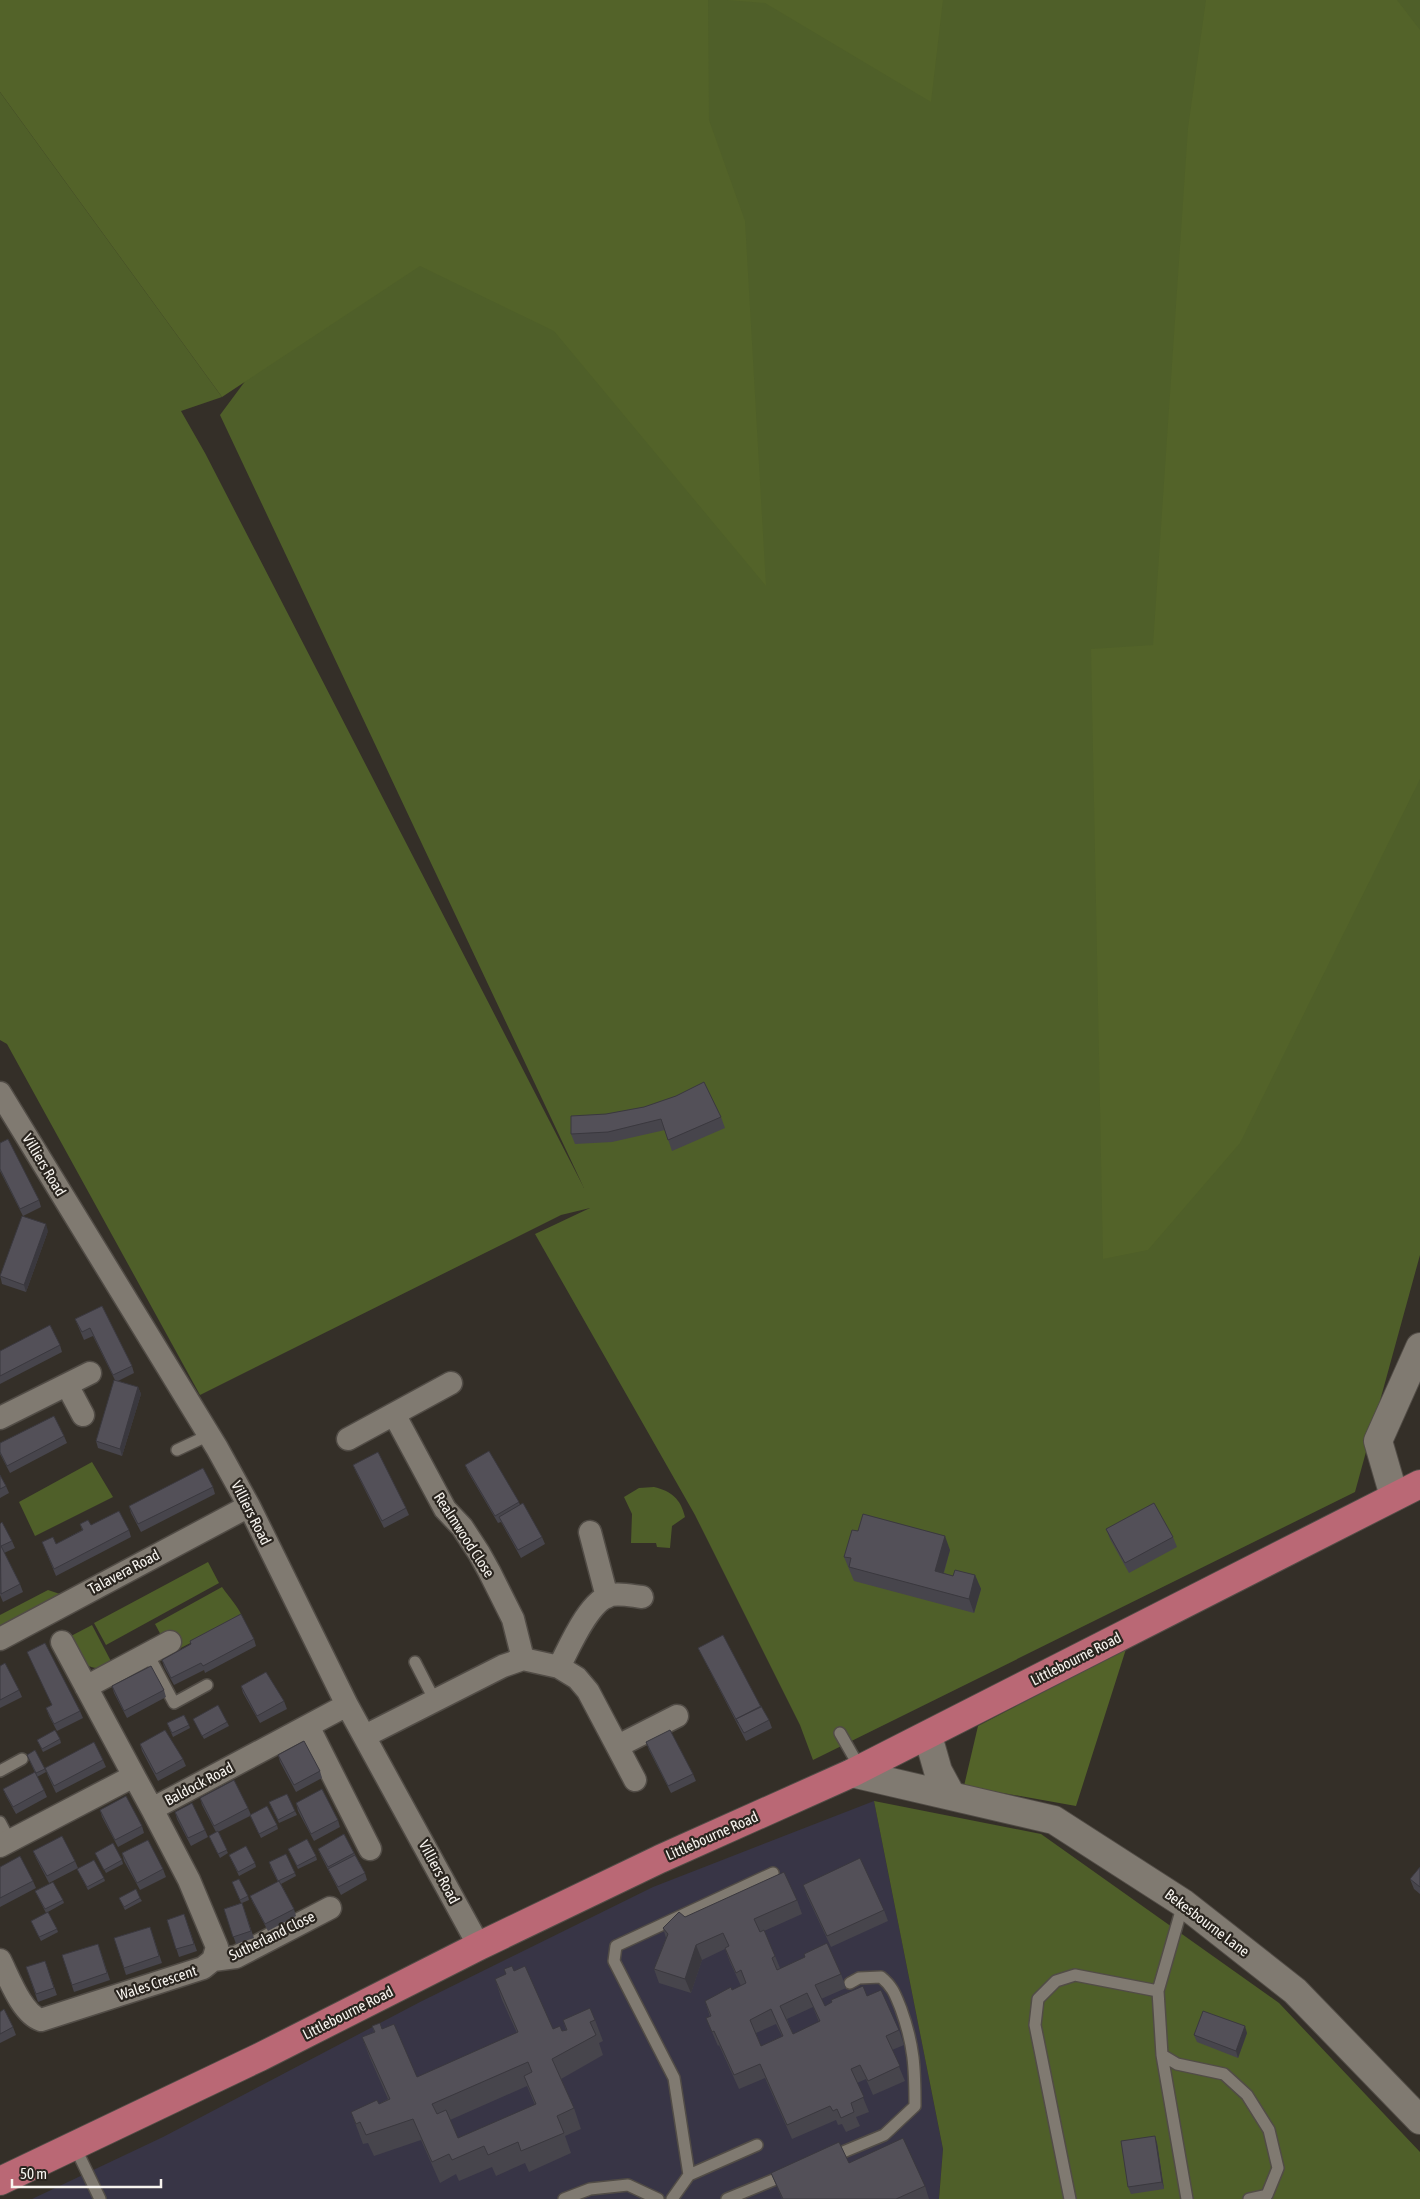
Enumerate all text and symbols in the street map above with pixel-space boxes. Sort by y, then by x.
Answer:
street label: Villiers Road [19,1131,70,1199]
street label: Villiers Road [228,1478,275,1548]
street label: Realmwood Close [431,1489,498,1581]
street label: Talavera Road [85,1546,162,1597]
street label: Littlebourne Road [1028,1628,1124,1689]
street label: Baldock Road [162,1758,236,1809]
street label: Littlebourne Road [663,1808,761,1863]
street label: Villiers Road [416,1837,463,1906]
street label: Bekesbourne Lane [1162,1885,1253,1960]
street label: Sutherland Close [226,1907,318,1964]
street label: Wales Crescent [115,1962,199,2003]
street label: Littlebourne Road [300,1982,396,2043]
scale bar [12,2156,161,2188]
text: 50 m [20,2165,47,2182]

